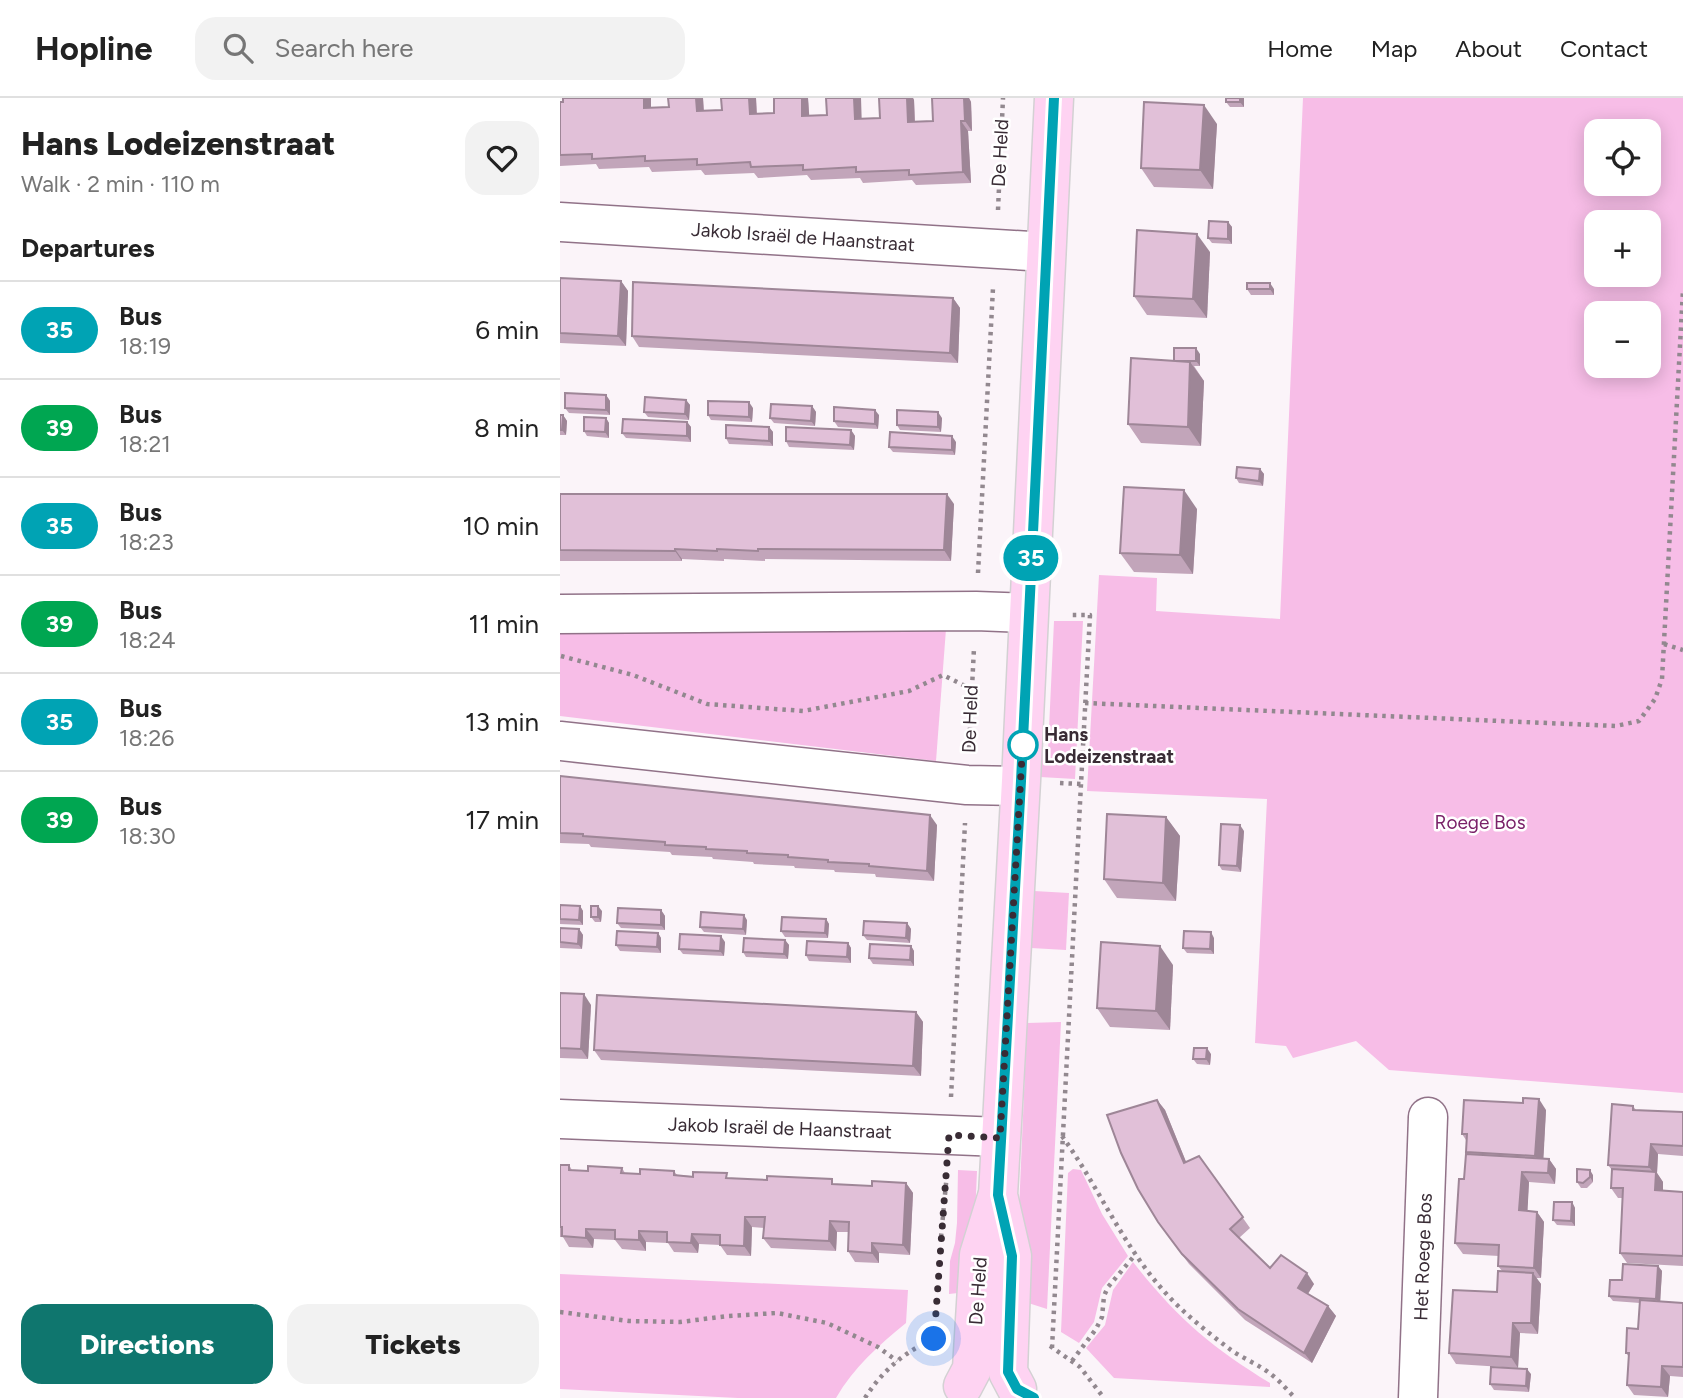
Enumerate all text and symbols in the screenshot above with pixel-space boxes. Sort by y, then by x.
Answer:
search box [195,17,685,80]
text: Hopline [35,29,153,68]
icon: search [219,29,257,67]
text: Search here [275,32,413,64]
text: Home [1267,34,1333,63]
text: Map [1371,34,1417,63]
text: About [1455,34,1522,63]
text: Contact [1560,34,1648,63]
street label: De Held [987,118,1013,188]
map controls [1584,119,1661,378]
button: locate [1584,119,1661,196]
button: heart [465,121,539,195]
text: Hans Lodeizenstraat [21,124,335,163]
text: Walk · 2 min · 110 m [21,170,220,198]
button: + [1584,210,1661,287]
street label: Jakob Israël de Haanstraat [690,218,916,256]
text: Departures [21,232,155,264]
text: Bus [119,300,162,332]
button: − [1584,301,1661,378]
text: 6 min [475,314,539,346]
text: 35 [46,315,73,344]
text: 18:19 [119,332,171,360]
text: Bus [119,398,162,430]
text: 8 min [474,412,539,444]
text: 39 [46,413,73,442]
text: 18:21 [119,430,171,458]
text: Bus [119,496,162,528]
text: 10 min [463,510,539,542]
text: 35 [46,511,73,540]
text: 18:23 [119,528,174,556]
line badge: 35 [1000,535,1063,581]
text: 35 [1017,543,1045,572]
text: Bus [119,594,162,626]
text: 11 min [468,608,539,640]
text: 39 [46,609,73,638]
text: 18:24 [119,626,176,654]
street label: De Held [957,685,983,753]
text: Bus [119,692,162,724]
text: 13 min [465,706,539,738]
text: 35 [46,707,73,736]
place label: Hans Lodeizenstraat [1044,723,1174,768]
text: 18:26 [119,724,174,752]
marker: Hans Lodeizenstraat [1008,730,1038,760]
text: Bus [119,790,162,822]
text: 17 min [465,804,539,836]
text: 39 [46,805,73,834]
park label: Roege Bos [1435,811,1526,834]
text: 18:30 [119,822,176,850]
street label: Jakob Israël de Haanstraat [668,1113,892,1143]
street label: Het Roege Bos [1409,1193,1437,1321]
street label: De Held [964,1256,992,1326]
button: Directions [21,1304,273,1384]
button: Tickets [287,1304,539,1384]
your location [916,1321,951,1356]

